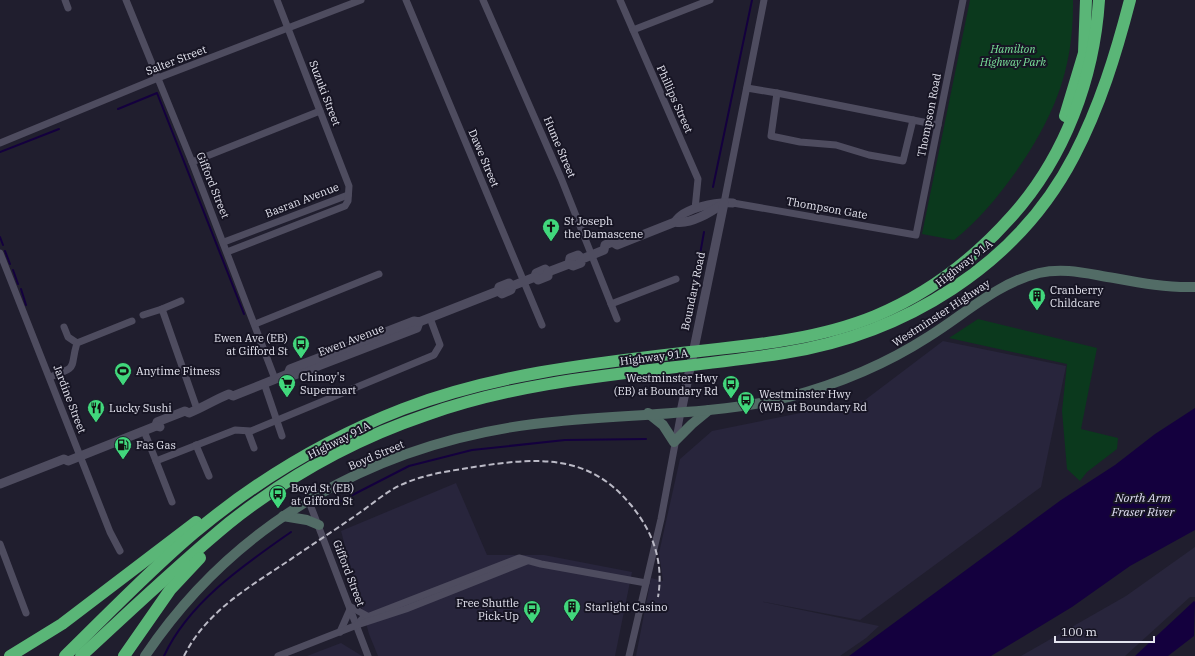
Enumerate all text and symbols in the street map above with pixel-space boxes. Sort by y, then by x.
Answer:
street label: Salter Street [144,42,208,78]
park label: Hamilton Highway Park [979,42,1046,69]
street label: Suzuki Street [306,58,344,128]
street label: Phillips Street [654,63,696,135]
street label: Thompson Road [914,72,944,158]
street label: Hume Street [541,114,579,180]
street label: Dawe Street [466,127,503,189]
street label: Gifford Street [193,150,233,220]
street label: Basran Avenue [263,179,341,220]
street label: Thompson Gate [785,194,869,222]
place label: St Joseph the Damascene [564,214,643,241]
church icon: St Joseph the Damascene [541,217,561,242]
street label: Highway 91A [933,236,996,290]
street label: Boundary Road [678,250,708,332]
street label: Westminster Highway [889,276,993,350]
place label: Cranberry Childcare [1050,283,1104,310]
building icon: Cranberry Childcare [1027,286,1047,311]
street label: Ewen Avenue [316,321,386,359]
place label: Ewen Ave (EB) at Gifford St [214,331,288,358]
bus stop icon: Ewen Ave (EB) at Gifford St [291,334,311,359]
street label: Highway 91A [619,346,689,368]
sports icon: Anytime Fitness [113,361,133,386]
street label: Jardine Street [50,363,90,435]
place label: Anytime Fitness [136,364,220,378]
place label: Chinoy's Supermart [300,370,356,397]
place label: Westminster Hwy (EB) at Boundary Rd [614,371,718,398]
supermarket icon: Chinoy's Supermart [277,373,297,398]
bus stop icon: Westminster Hwy (EB) at Boundary Rd [721,374,741,399]
place label: Westminster Hwy (WB) at Boundary Rd [759,387,867,414]
bus stop icon: Westminster Hwy (WB) at Boundary Rd [736,390,756,415]
restaurant icon: Lucky Sushi [86,398,106,423]
place label: Lucky Sushi [109,401,172,415]
street label: Highway 91A [305,418,373,462]
fuel station icon: Fas Gas [113,435,133,460]
street label: Boyd Street [346,437,406,473]
place label: Fas Gas [136,438,176,452]
place label: Boyd St (EB) at Gifford St [291,481,354,508]
bus stop icon: Boyd St (EB) at Gifford St [268,484,288,509]
water label: North Arm Fraser River [1111,490,1175,519]
street label: Gifford Street [330,538,368,608]
place label: Free Shuttle Pick-Up [456,596,519,623]
building icon: Starlight Casino [562,597,582,622]
bus stop icon: Free Shuttle Pick-Up [522,599,542,624]
place label: Starlight Casino [585,600,667,614]
scale bar [1055,618,1154,644]
text: 100 m [1061,624,1097,639]

